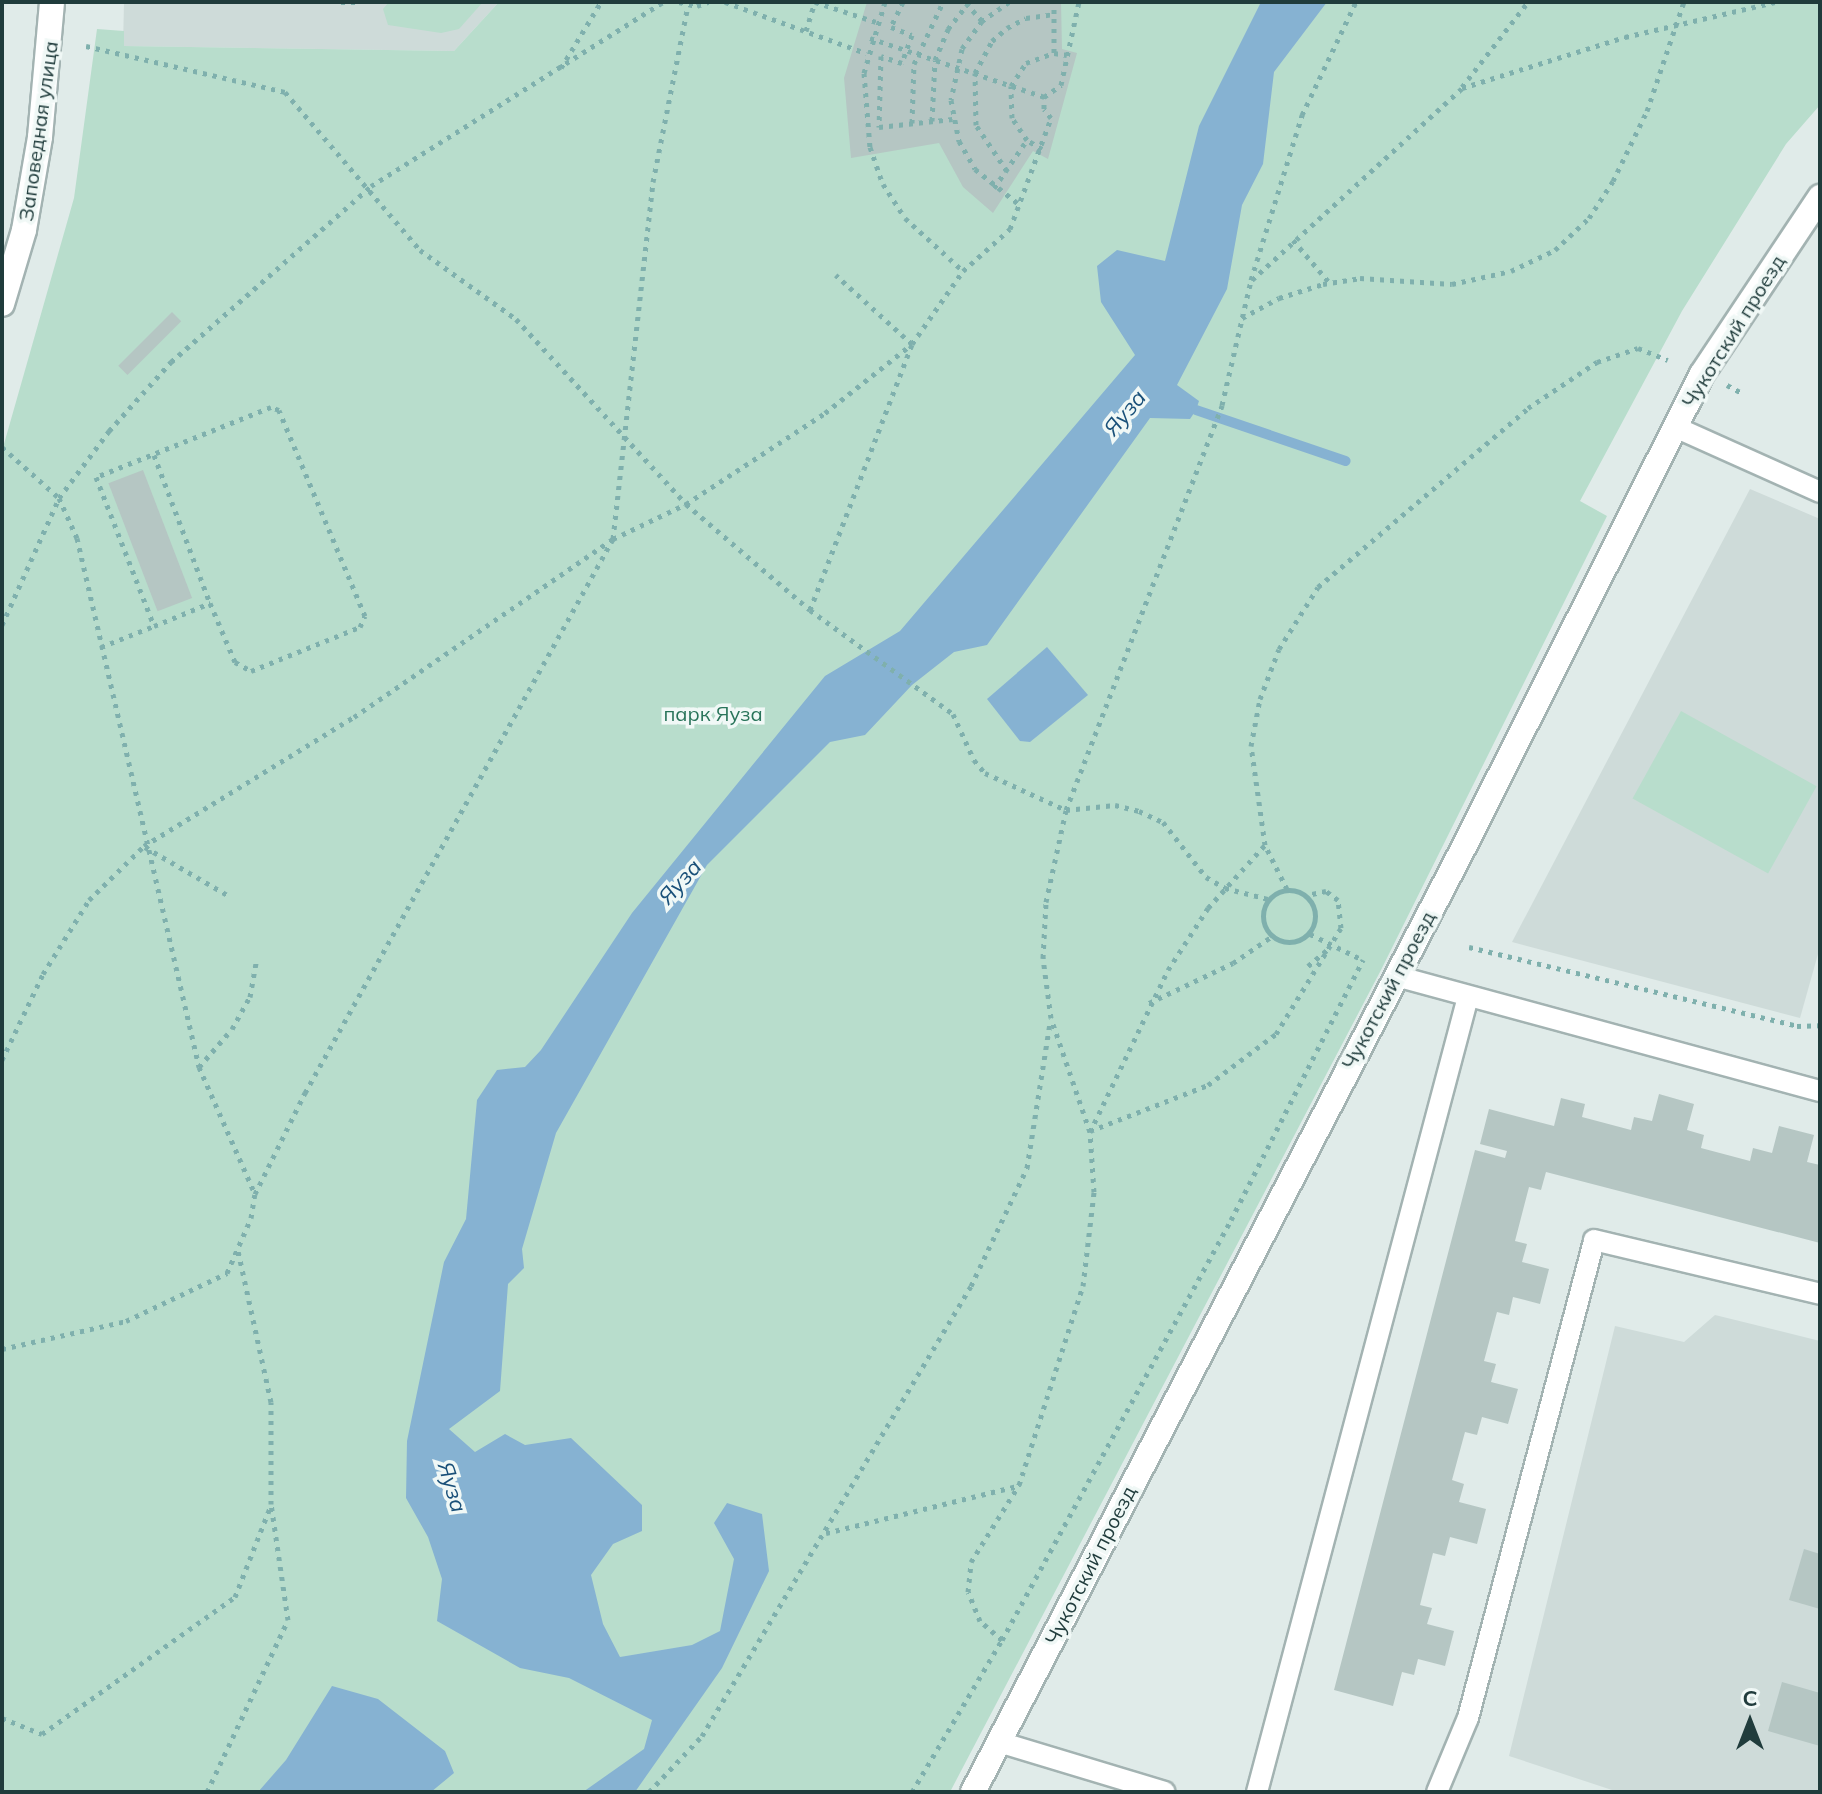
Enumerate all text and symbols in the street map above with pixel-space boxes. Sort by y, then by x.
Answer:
street label: Заповедная улица [13,39,63,223]
street label: Чукотский проезд [1676,250,1790,412]
water label: Яуза [1098,385,1152,441]
park label: парк Яуза [663,701,763,725]
water label: Яуза [653,854,707,910]
street label: Чукотский проезд [1336,907,1440,1073]
water label: Яуза [432,1458,472,1516]
street label: Чукотский проезд [1040,1481,1140,1649]
north arrow [1710,1682,1790,1762]
text: С [1742,1684,1758,1712]

